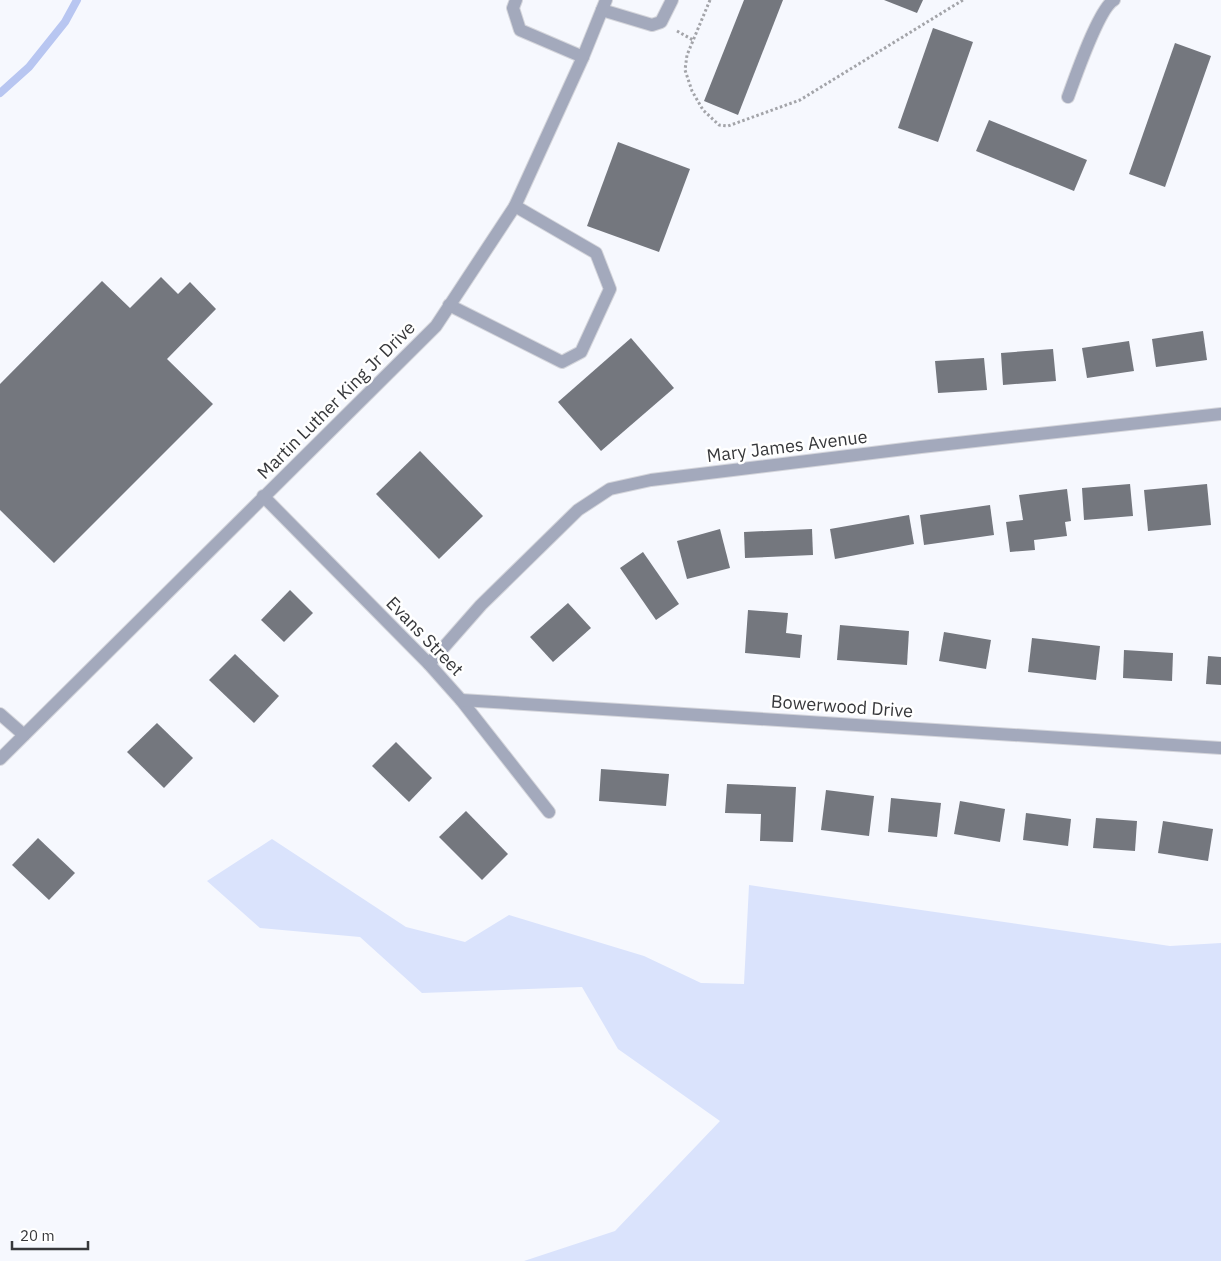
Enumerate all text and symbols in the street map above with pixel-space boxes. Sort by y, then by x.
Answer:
street label: Martin Luther King Jr Drive [252,316,420,484]
street label: Mary James Avenue [705,425,869,467]
street label: Evans Street [382,592,468,680]
street label: Bowerwood Drive [770,690,914,722]
scale bar [12,1218,89,1250]
text: 20 m [20,1226,55,1245]

